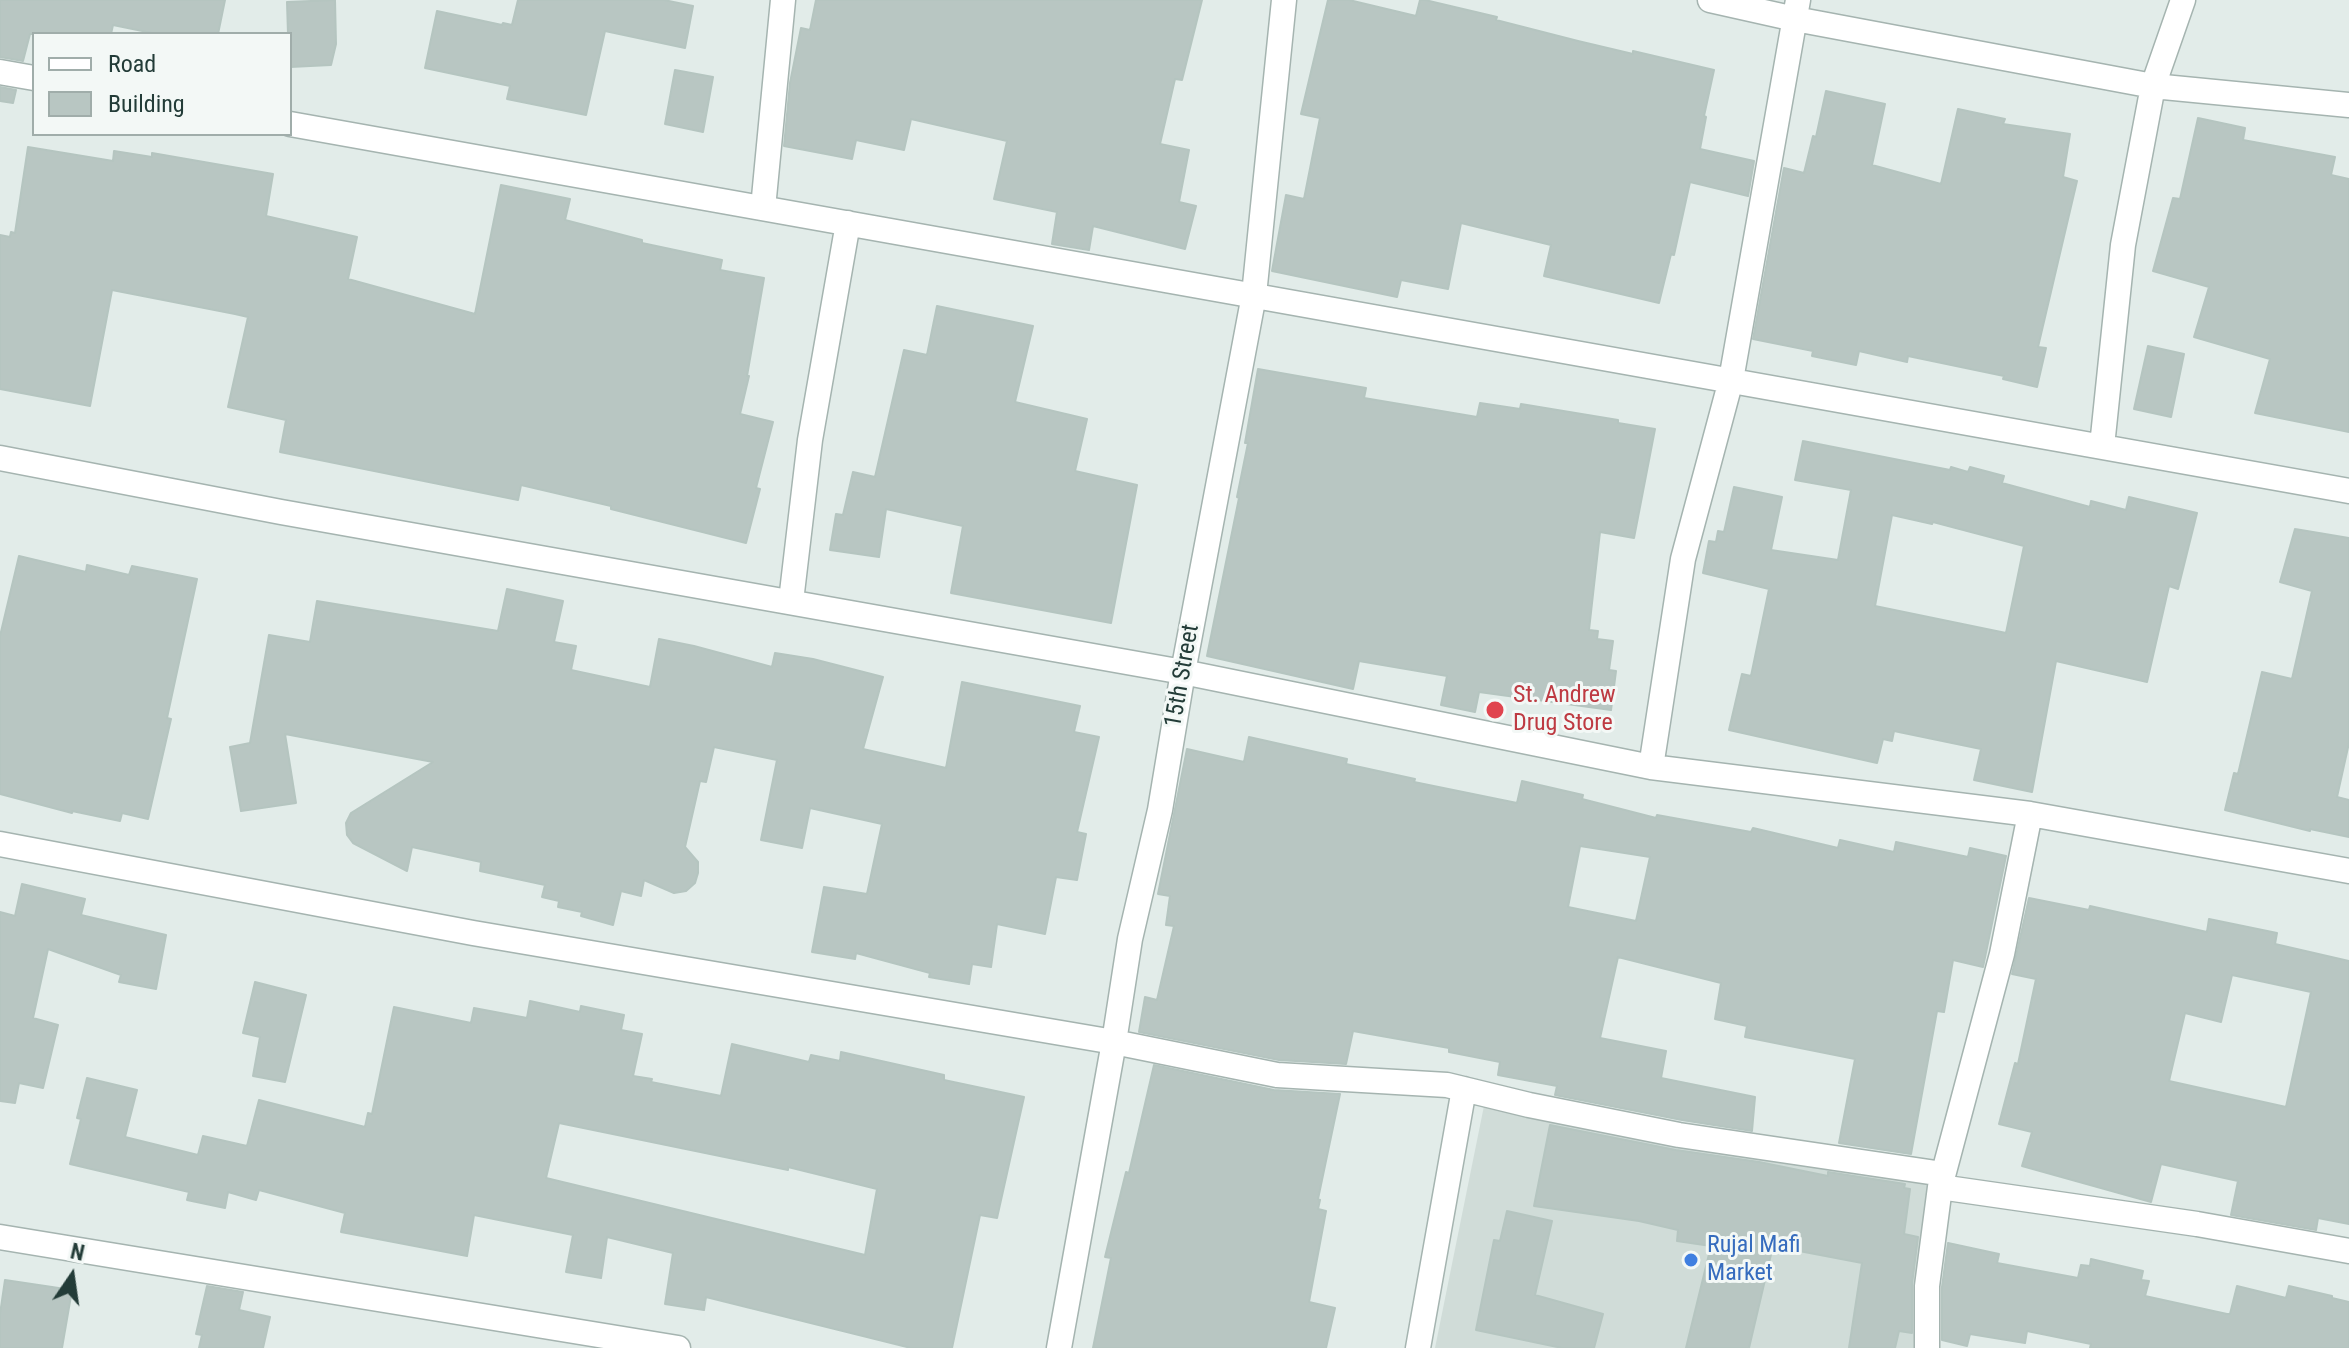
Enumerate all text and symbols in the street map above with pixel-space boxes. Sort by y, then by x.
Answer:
legend [32,32,292,136]
text: Road [108,50,156,78]
text: Building [108,90,185,118]
street label: 15th Street [1160,622,1206,730]
place label: St. Andrew Drug Store [1513,682,1616,738]
marker: St. Andrew Drug Store [1484,699,1506,721]
place label: Rujal Mafi Market [1707,1232,1801,1288]
north arrow [32,1236,112,1316]
text: N [68,1238,87,1266]
marker: Rujal Mafi Market [1682,1251,1700,1269]

